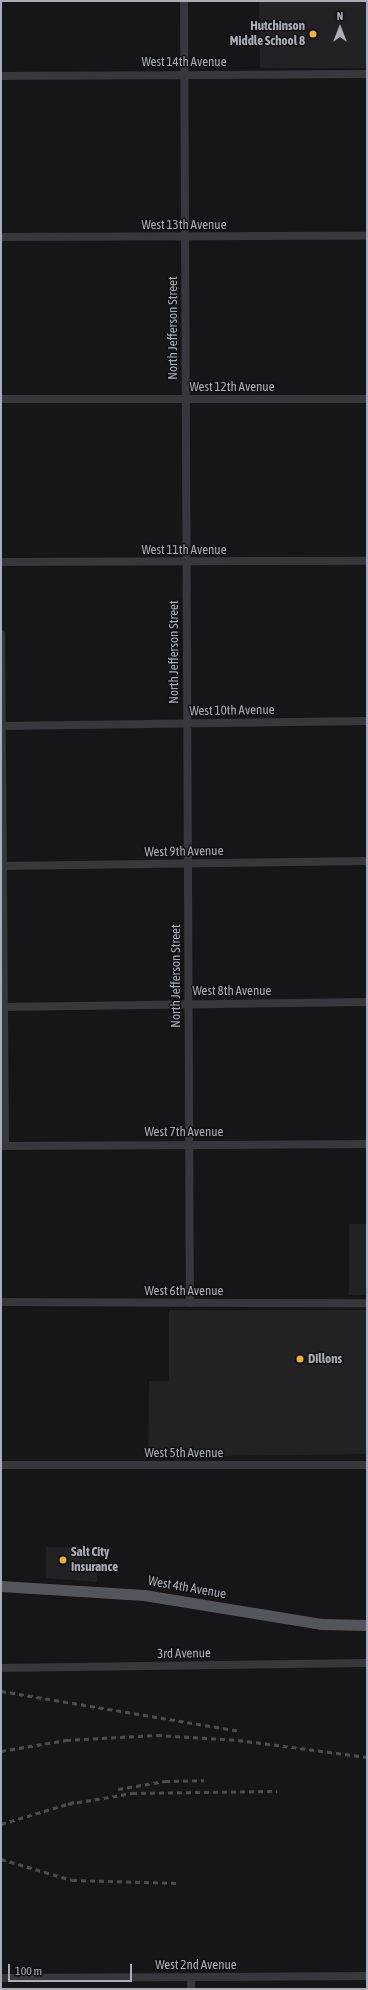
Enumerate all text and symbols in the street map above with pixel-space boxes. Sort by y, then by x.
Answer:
north arrow [320,8,360,48]
text: N [337,10,343,22]
place label: Hutchinson Middle School 8 [230,19,305,50]
marker: Hutchinson Middle School 8 [308,29,318,39]
street label: West 14th Avenue [141,54,227,70]
street label: West 13th Avenue [141,217,227,233]
street label: North Jefferson Street [165,276,181,380]
street label: West 12th Avenue [189,379,275,395]
street label: West 11th Avenue [141,542,227,558]
street label: North Jefferson Street [166,600,182,704]
street label: West 10th Avenue [189,702,275,720]
street label: West 9th Avenue [144,844,224,860]
street label: North Jefferson Street [168,924,184,1028]
street label: West 8th Avenue [193,983,271,999]
street label: West 7th Avenue [145,1124,223,1140]
street label: West 6th Avenue [145,1283,223,1299]
place label: Dillons [308,1351,342,1367]
marker: Dillons [295,1354,305,1364]
street label: West 5th Avenue [145,1445,223,1461]
place label: Salt City Insurance [71,1545,118,1576]
marker: Salt City Insurance [58,1555,68,1565]
street label: West 4th Avenue [147,1573,227,1603]
street label: 3rd Avenue [157,1646,211,1662]
scale bar [10,1956,134,1982]
street label: West 2nd Avenue [155,1957,237,1973]
text: 100 m [15,1964,42,1978]

